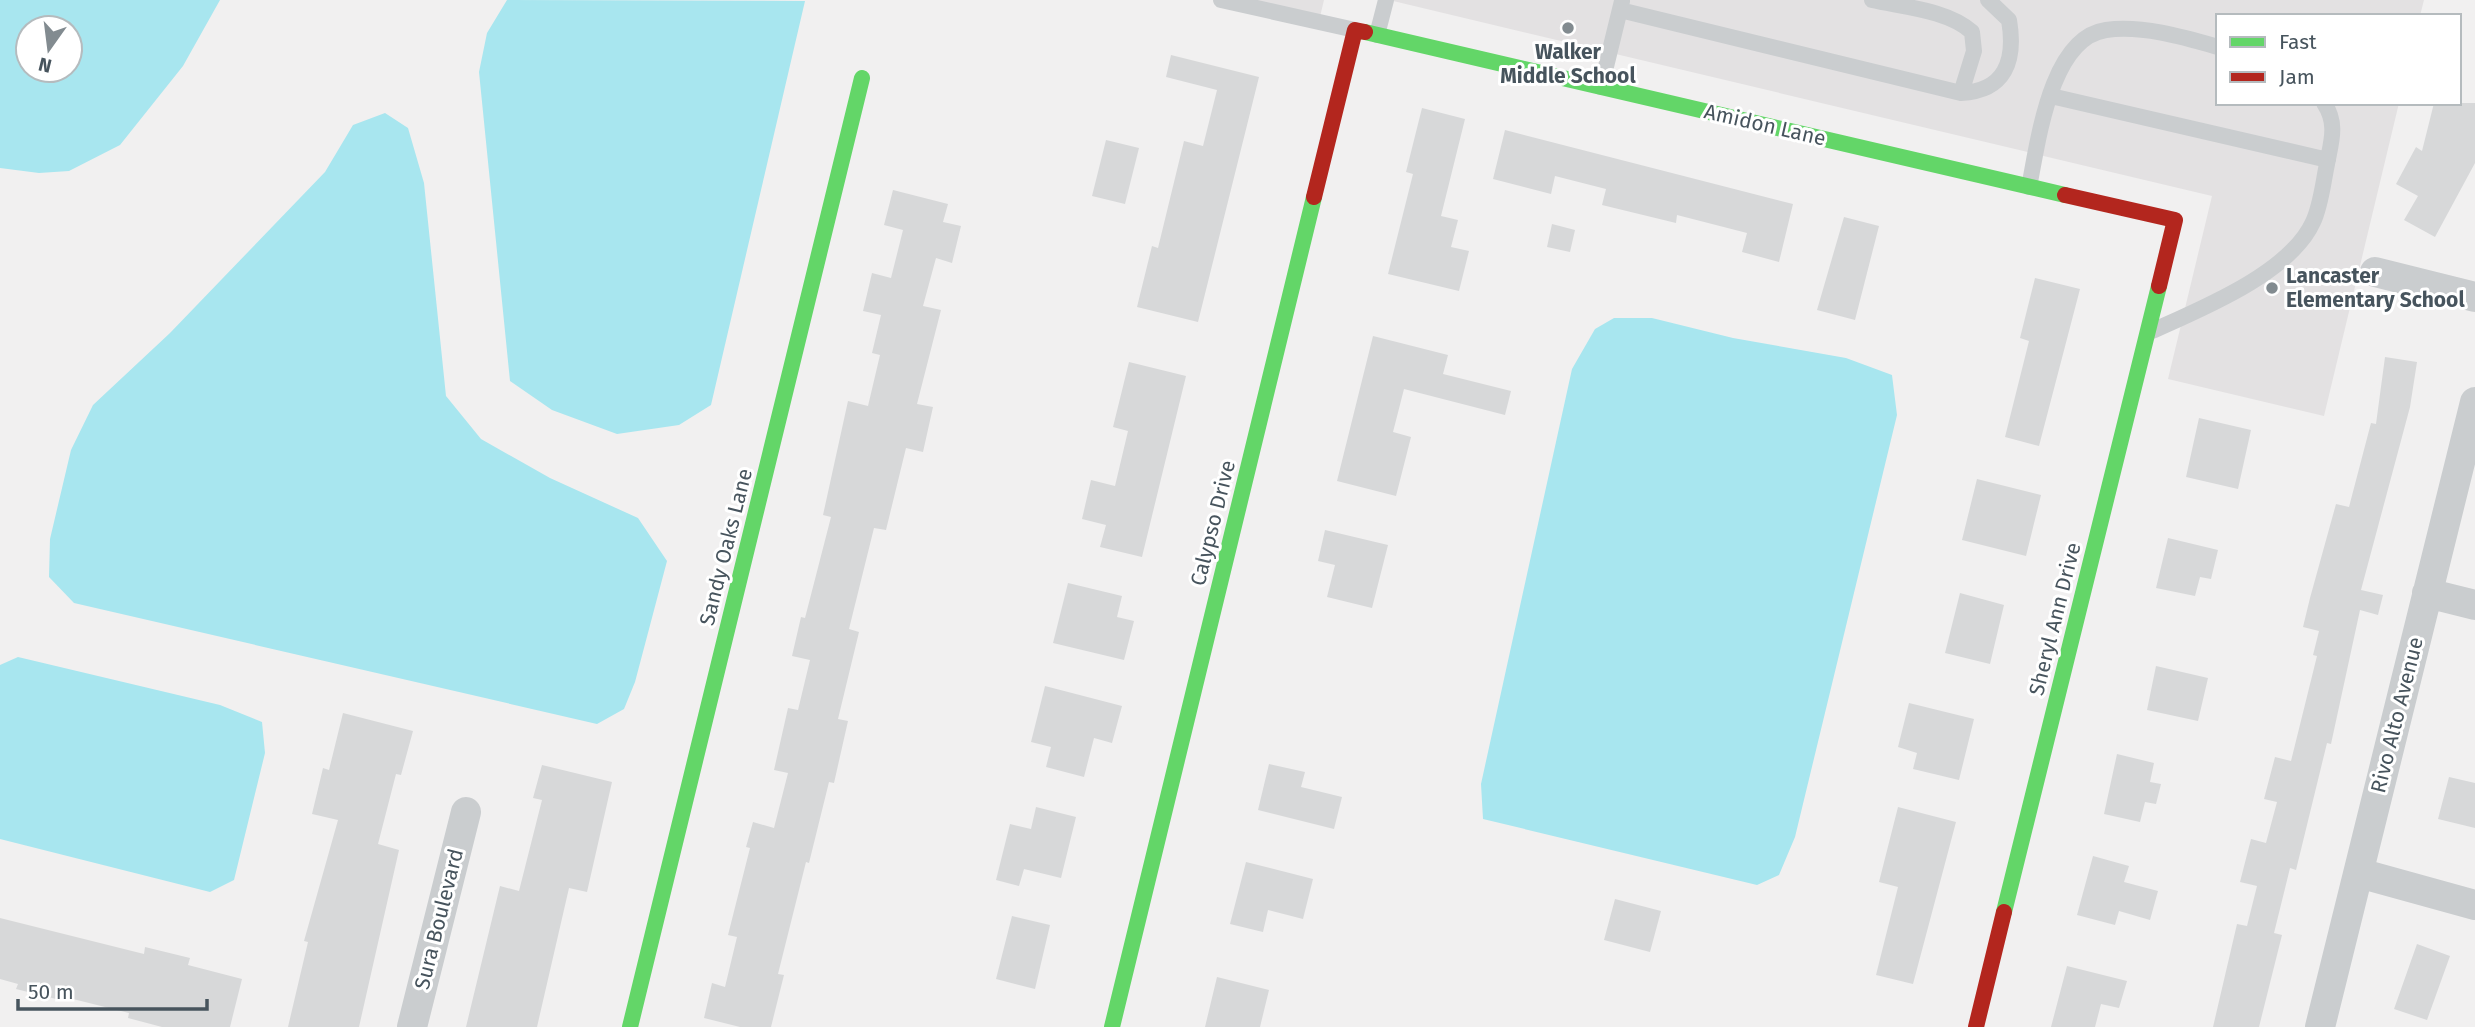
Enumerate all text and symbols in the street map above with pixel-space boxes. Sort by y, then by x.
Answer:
north arrow [14,14,84,84]
legend [2216,14,2461,105]
marker: Walker Middle School [1560,20,1576,36]
text: Fast [2279,29,2317,55]
place label: Walker Middle School [1500,39,1636,89]
text: N [36,52,54,78]
text: Jam [2279,64,2315,90]
street label: Amidon Lane [1702,98,1828,152]
place label: Lancaster Elementary School [2286,263,2465,313]
marker: Lancaster Elementary School [2264,280,2280,296]
street label: Calypso Drive [1185,458,1241,588]
street label: Sandy Oaks Lane [694,466,758,628]
street label: Sheryl Ann Drive [2023,540,2087,698]
street label: Rivo Alto Avenue [2365,634,2429,796]
street label: Sura Boulevard [409,846,469,992]
scale bar [18,968,206,1012]
text: 50 m [28,979,74,1005]

